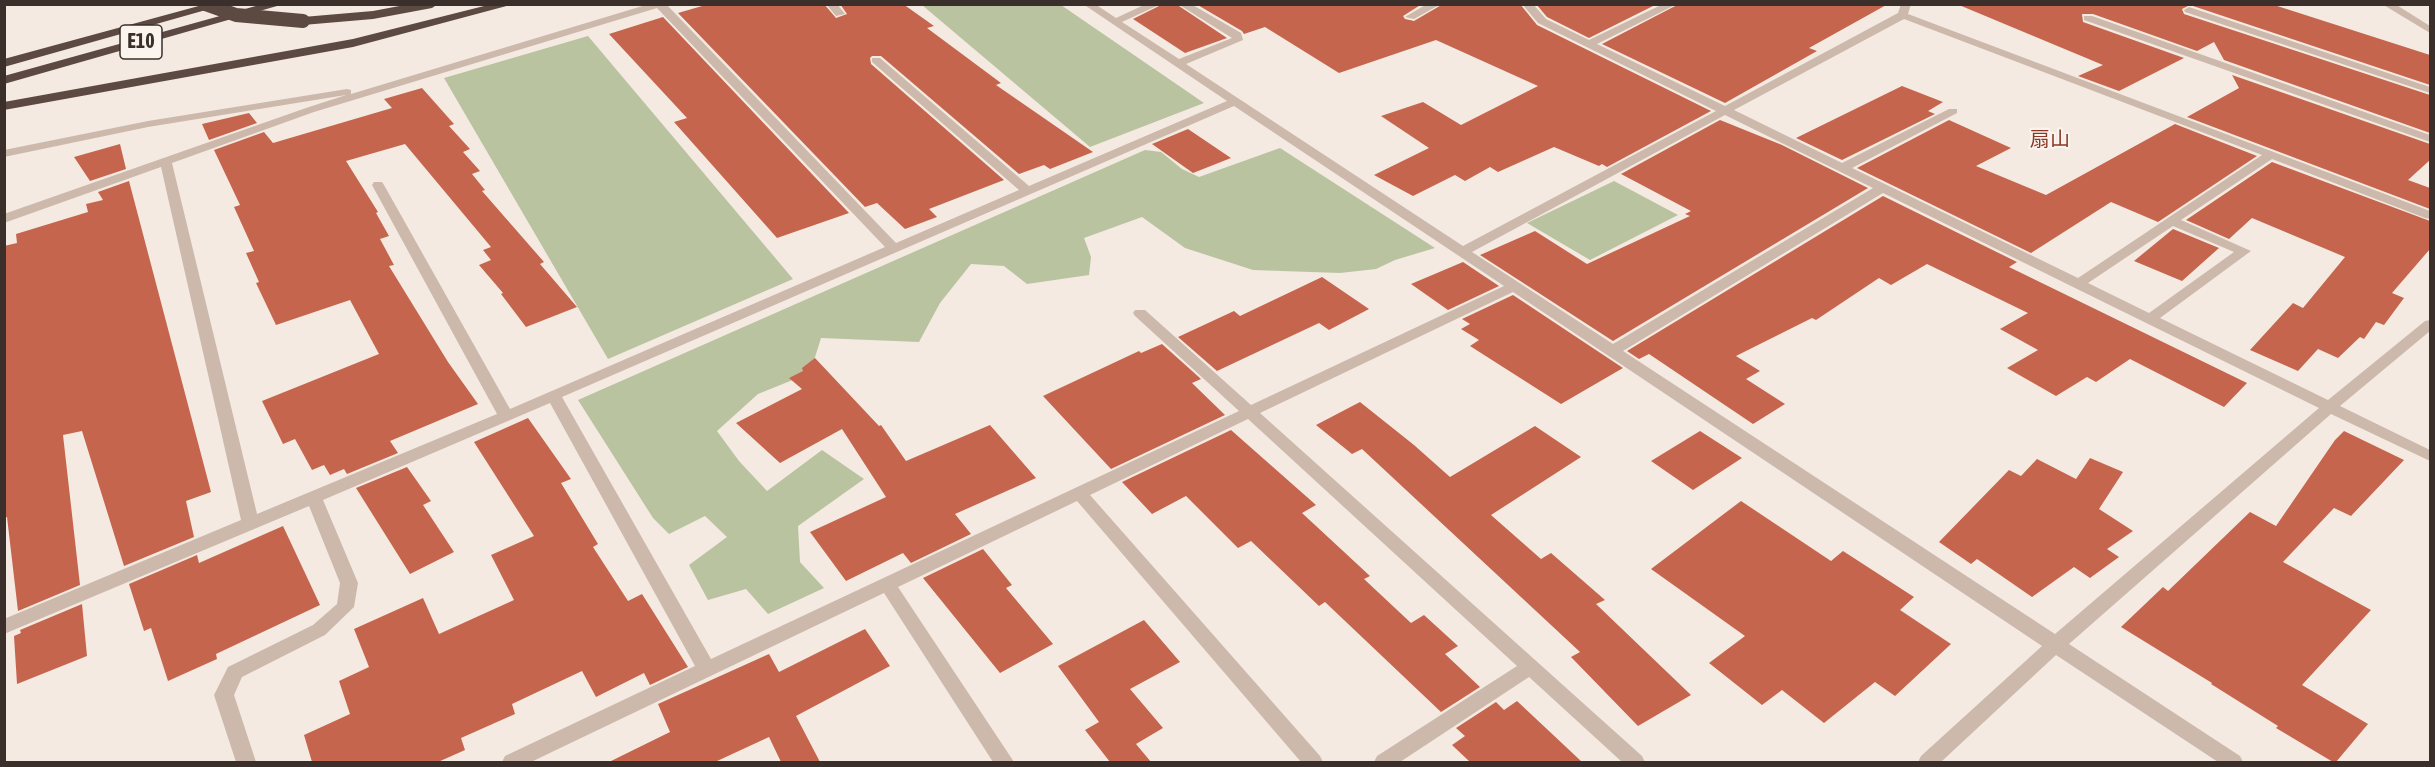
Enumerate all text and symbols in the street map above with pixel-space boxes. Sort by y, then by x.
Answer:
road number: E10 [120,25,162,59]
district label: 扇山 [2030,128,2070,152]

